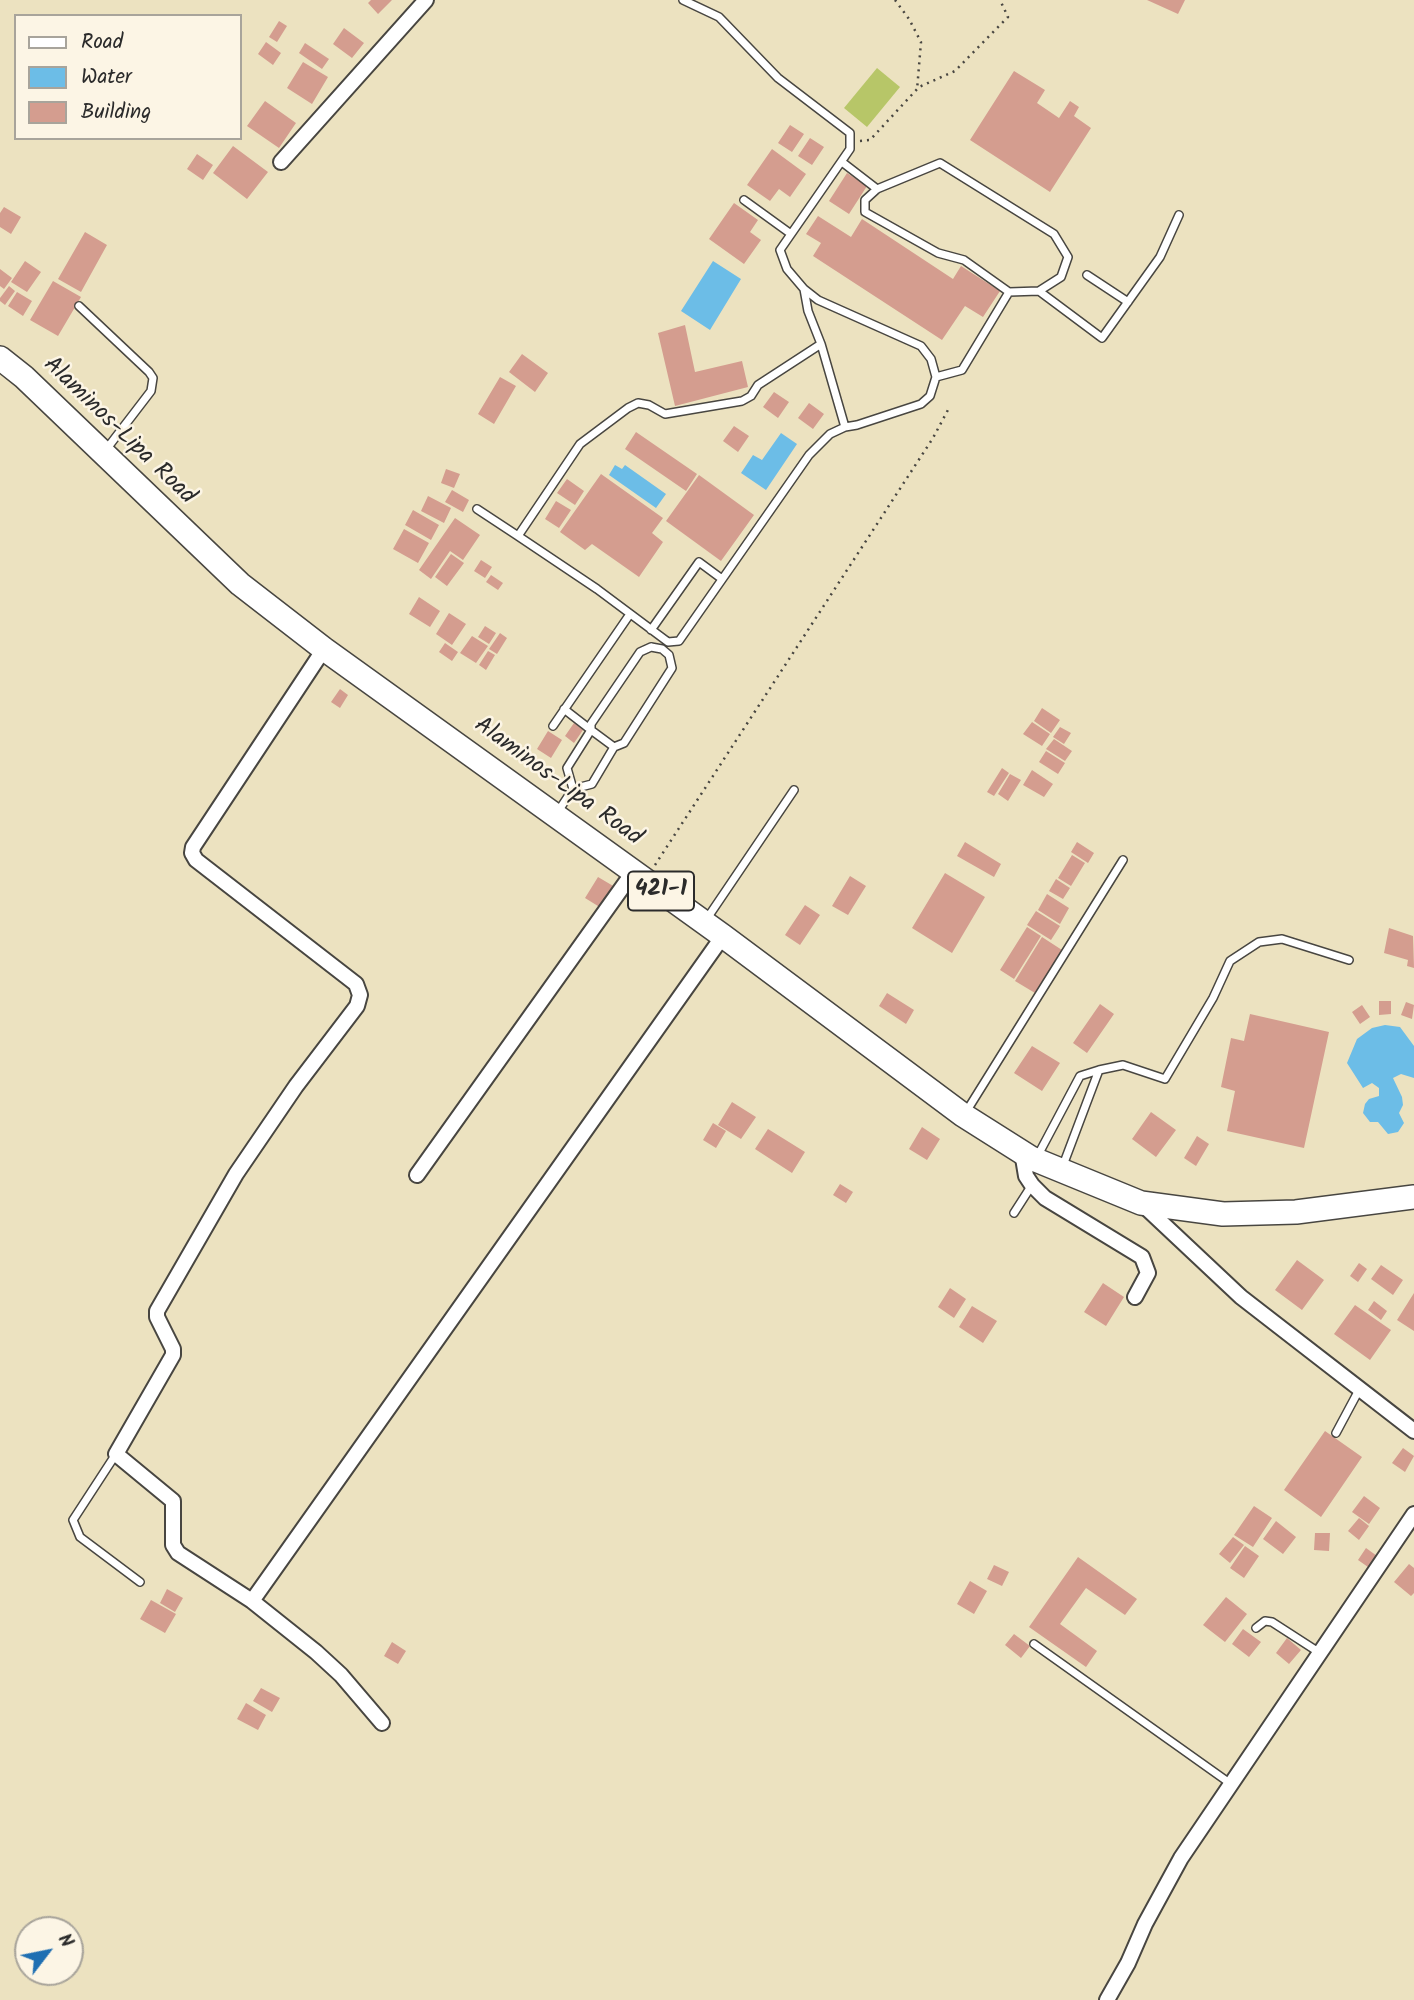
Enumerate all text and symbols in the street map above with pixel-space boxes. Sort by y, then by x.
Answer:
legend [14,14,242,140]
text: Road [81,26,123,59]
text: Water [81,61,132,94]
text: Building [81,96,151,129]
street label: Alaminos-Lipa Road [36,352,200,512]
street label: Alaminos-Lipa Road [467,712,647,854]
road number: 421-1 [628,872,694,911]
north arrow [14,1916,84,1986]
text: N [49,1928,81,1954]

